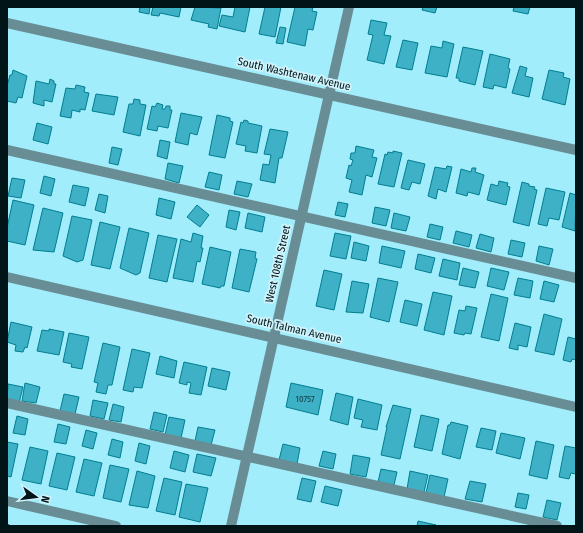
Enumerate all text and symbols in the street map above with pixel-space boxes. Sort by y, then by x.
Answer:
street label: South Washtenaw Avenue [236,55,352,93]
street label: West 108th Street [263,224,293,304]
street label: South Talman Avenue [245,312,343,346]
house number: 10757 [295,394,315,404]
north arrow [16,477,56,517]
text: N [38,495,52,504]

